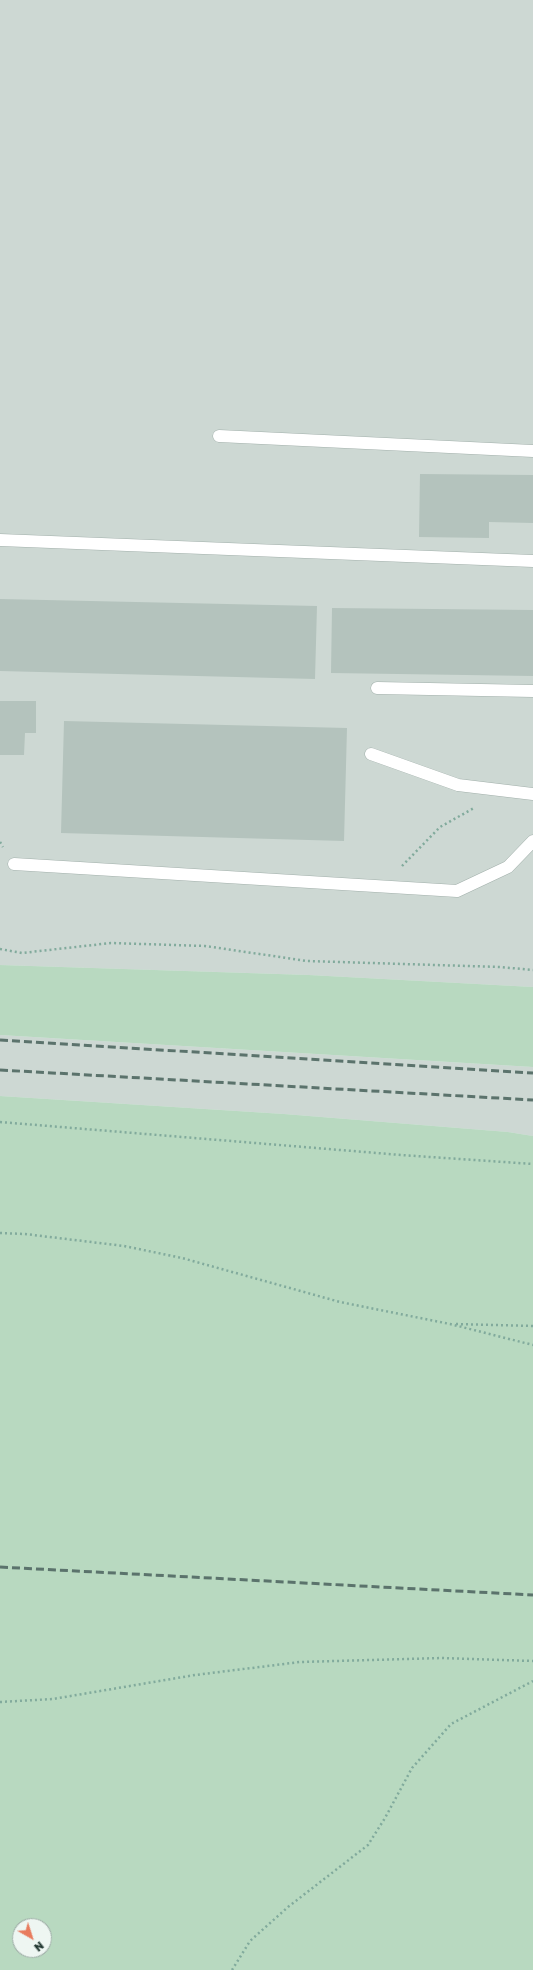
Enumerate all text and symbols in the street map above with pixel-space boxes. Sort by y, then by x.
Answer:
north arrow [12,1918,52,1958]
text: N [32,1939,47,1955]

